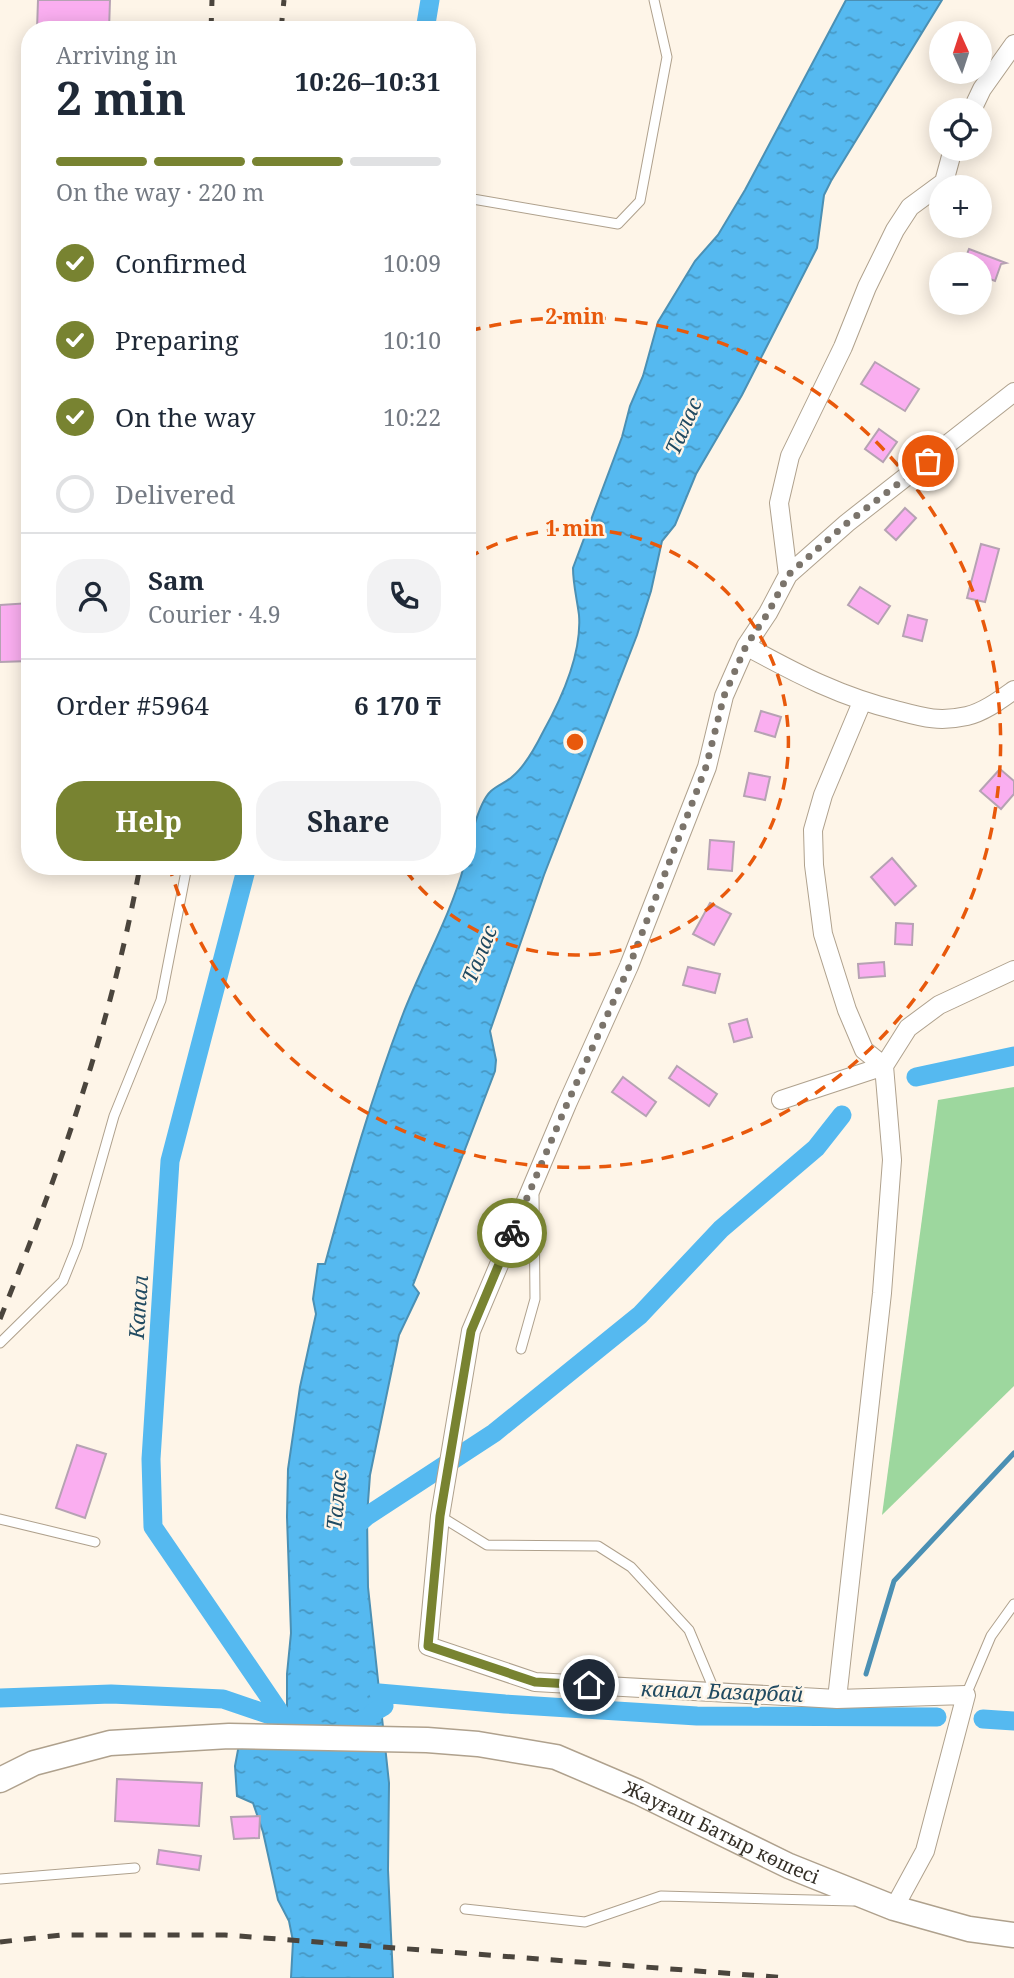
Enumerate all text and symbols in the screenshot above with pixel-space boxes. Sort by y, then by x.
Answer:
north arrow [929,21,992,84]
map controls [929,21,992,315]
text: Arriving in [56,39,177,71]
text: 10:26–10:31 [295,63,441,99]
text: 2 min [56,66,186,128]
button: locate [929,98,992,161]
button: + [929,175,992,238]
text: On the way · 220 m [56,176,264,208]
icon: check [56,244,94,282]
text: Confirmed [115,245,247,281]
text: 10:09 [383,247,441,279]
button: − [929,252,992,315]
text: 2 min [545,302,605,330]
icon: check [56,321,94,359]
text: Preparing [115,322,239,358]
text: 10:10 [383,324,441,356]
water label: Талас [658,392,708,459]
icon: check [56,398,94,436]
text: On the way [115,399,255,435]
text: 10:22 [383,401,441,433]
pin [898,431,958,491]
icon: bag [909,442,947,480]
text: Delivered [115,476,235,512]
text: 1 min [545,514,605,542]
button: person [56,559,130,633]
button: phone [367,559,441,633]
text: Sam [148,562,204,598]
text: Courier · 4.9 [148,598,281,630]
text: Order #5964 [56,687,209,723]
text: 6 170 ₸ [354,687,441,723]
centre of rings [563,730,587,754]
button: Help [56,781,242,861]
button: Share [256,781,441,861]
water label: Талас [455,920,503,987]
courier [477,1198,547,1268]
icon: bike [493,1214,531,1252]
water label: Капал [122,1274,154,1341]
water label: Талас [319,1468,353,1531]
pin [559,1655,619,1715]
icon: home [570,1666,608,1704]
water label: канал Базарбай [640,1674,804,1708]
street label: Жауғаш Батыр көшесі [619,1774,823,1890]

